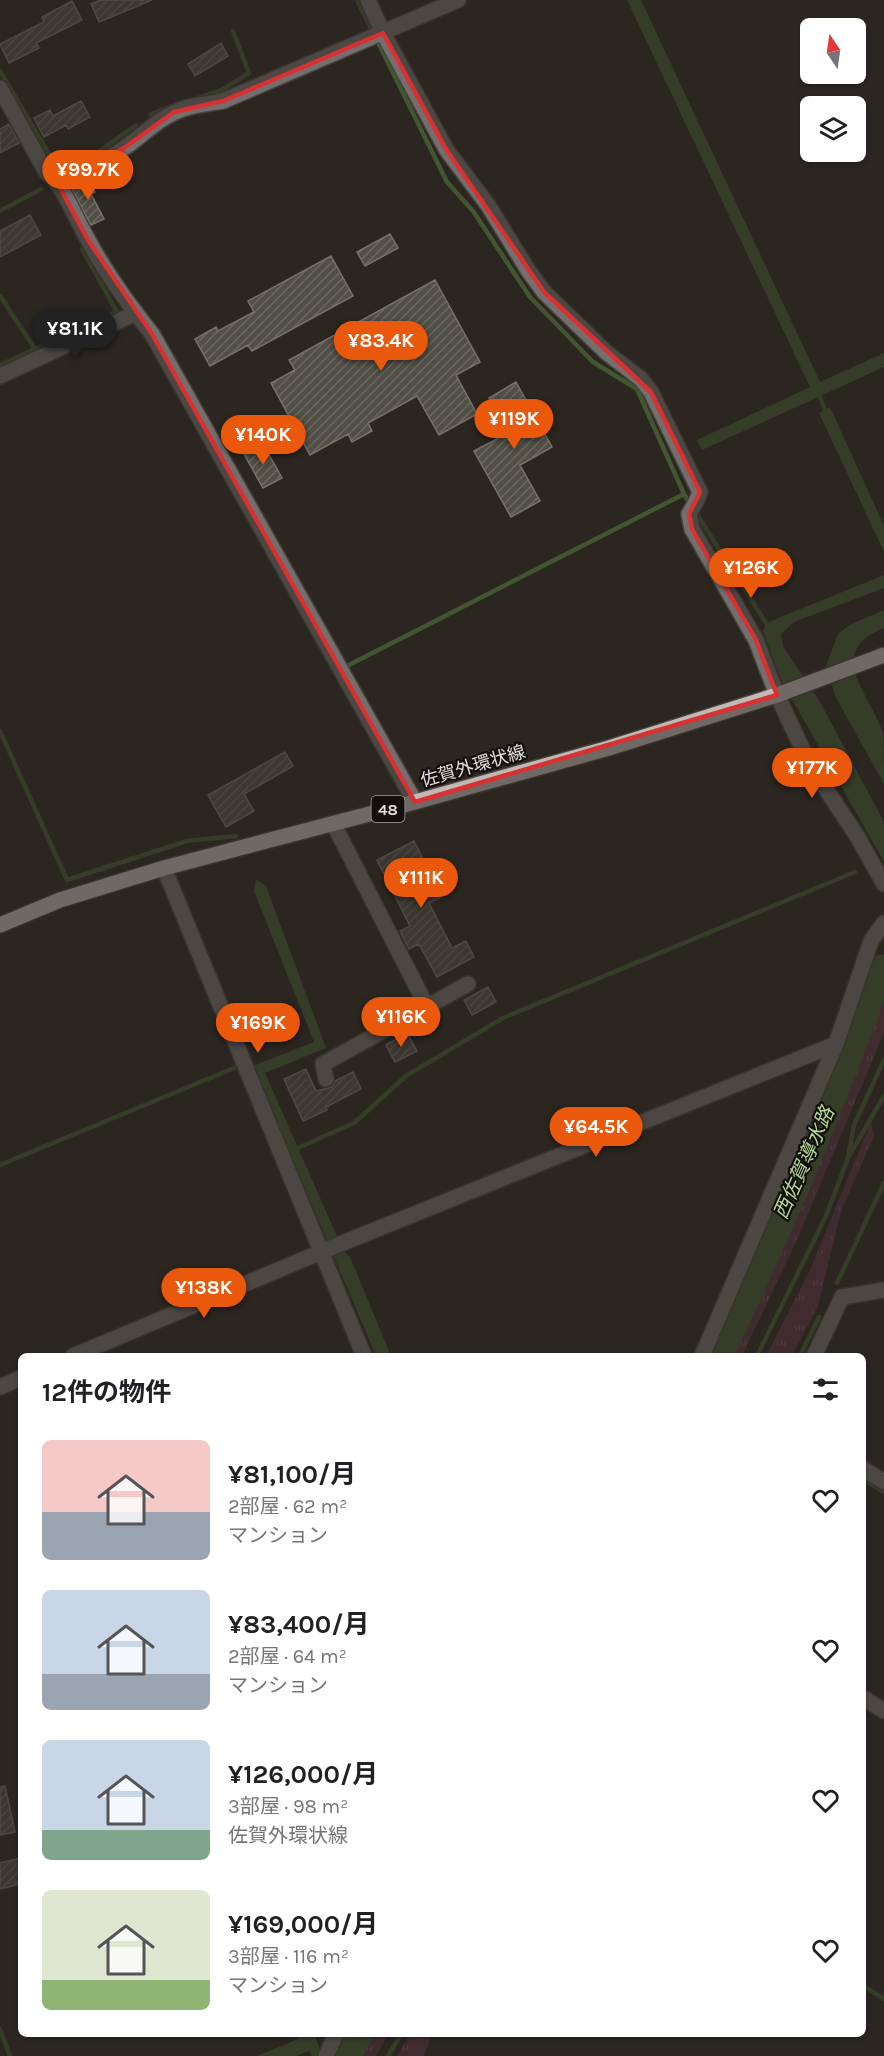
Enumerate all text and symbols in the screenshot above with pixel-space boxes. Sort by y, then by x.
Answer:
north arrow [800,18,866,84]
map controls [800,18,866,162]
button: layers [800,96,866,162]
pin: ¥99.7K [39,150,137,201]
text: ¥99.7K [56,158,120,181]
pin: ¥81.1K [26,309,124,360]
text: ¥81.1K [47,317,103,340]
pin: ¥83.4K [332,321,430,372]
text: ¥83.4K [348,329,414,352]
pin: ¥119K [472,399,556,450]
text: ¥119K [488,407,540,430]
pin: ¥140K [221,415,305,466]
text: ¥140K [235,423,291,446]
pin: ¥126K [709,548,793,599]
text: ¥126K [723,556,779,579]
street label: 佐賀外環状線 [418,741,528,791]
pin: ¥177K [770,748,854,799]
text: ¥177K [786,756,838,779]
road number: 48 [372,796,404,822]
pin: ¥111K [379,858,463,909]
text: ¥111K [398,866,444,889]
pin: ¥116K [359,997,443,1048]
pin: ¥169K [216,1003,300,1054]
text: ¥116K [375,1005,427,1028]
text: ¥169K [230,1011,286,1034]
water label: 西佐賀導水路 [769,1102,840,1222]
pin: ¥64.5K [547,1107,645,1158]
text: ¥64.5K [564,1115,628,1138]
pin: ¥138K [162,1268,246,1319]
text: ¥138K [175,1276,233,1299]
icon: filters [809,1373,842,1406]
text: 12件の物件 [42,1377,171,1408]
text: ¥81,100/月 [228,1459,356,1490]
icon: home [90,1464,162,1536]
icon: heart [809,1484,842,1517]
text: 2部屋 · 62 m² [228,1495,347,1518]
text: マンション [228,1524,328,1547]
text: ¥83,400/月 [228,1609,369,1640]
icon: home [90,1614,162,1686]
icon: heart [809,1634,842,1667]
text: 2部屋 · 64 m² [228,1645,347,1668]
text: マンション [228,1674,328,1697]
text: ¥126,000/月 [228,1759,378,1790]
icon: home [90,1764,162,1836]
icon: heart [809,1784,842,1817]
text: 3部屋 · 98 m² [228,1795,348,1818]
text: 佐賀外環状線 [228,1824,348,1847]
text: ¥169,000/月 [228,1909,378,1940]
icon: home [90,1914,162,1986]
icon: heart [809,1934,842,1967]
text: 3部屋 · 116 m² [228,1945,349,1968]
text: マンション [228,1974,328,1997]

